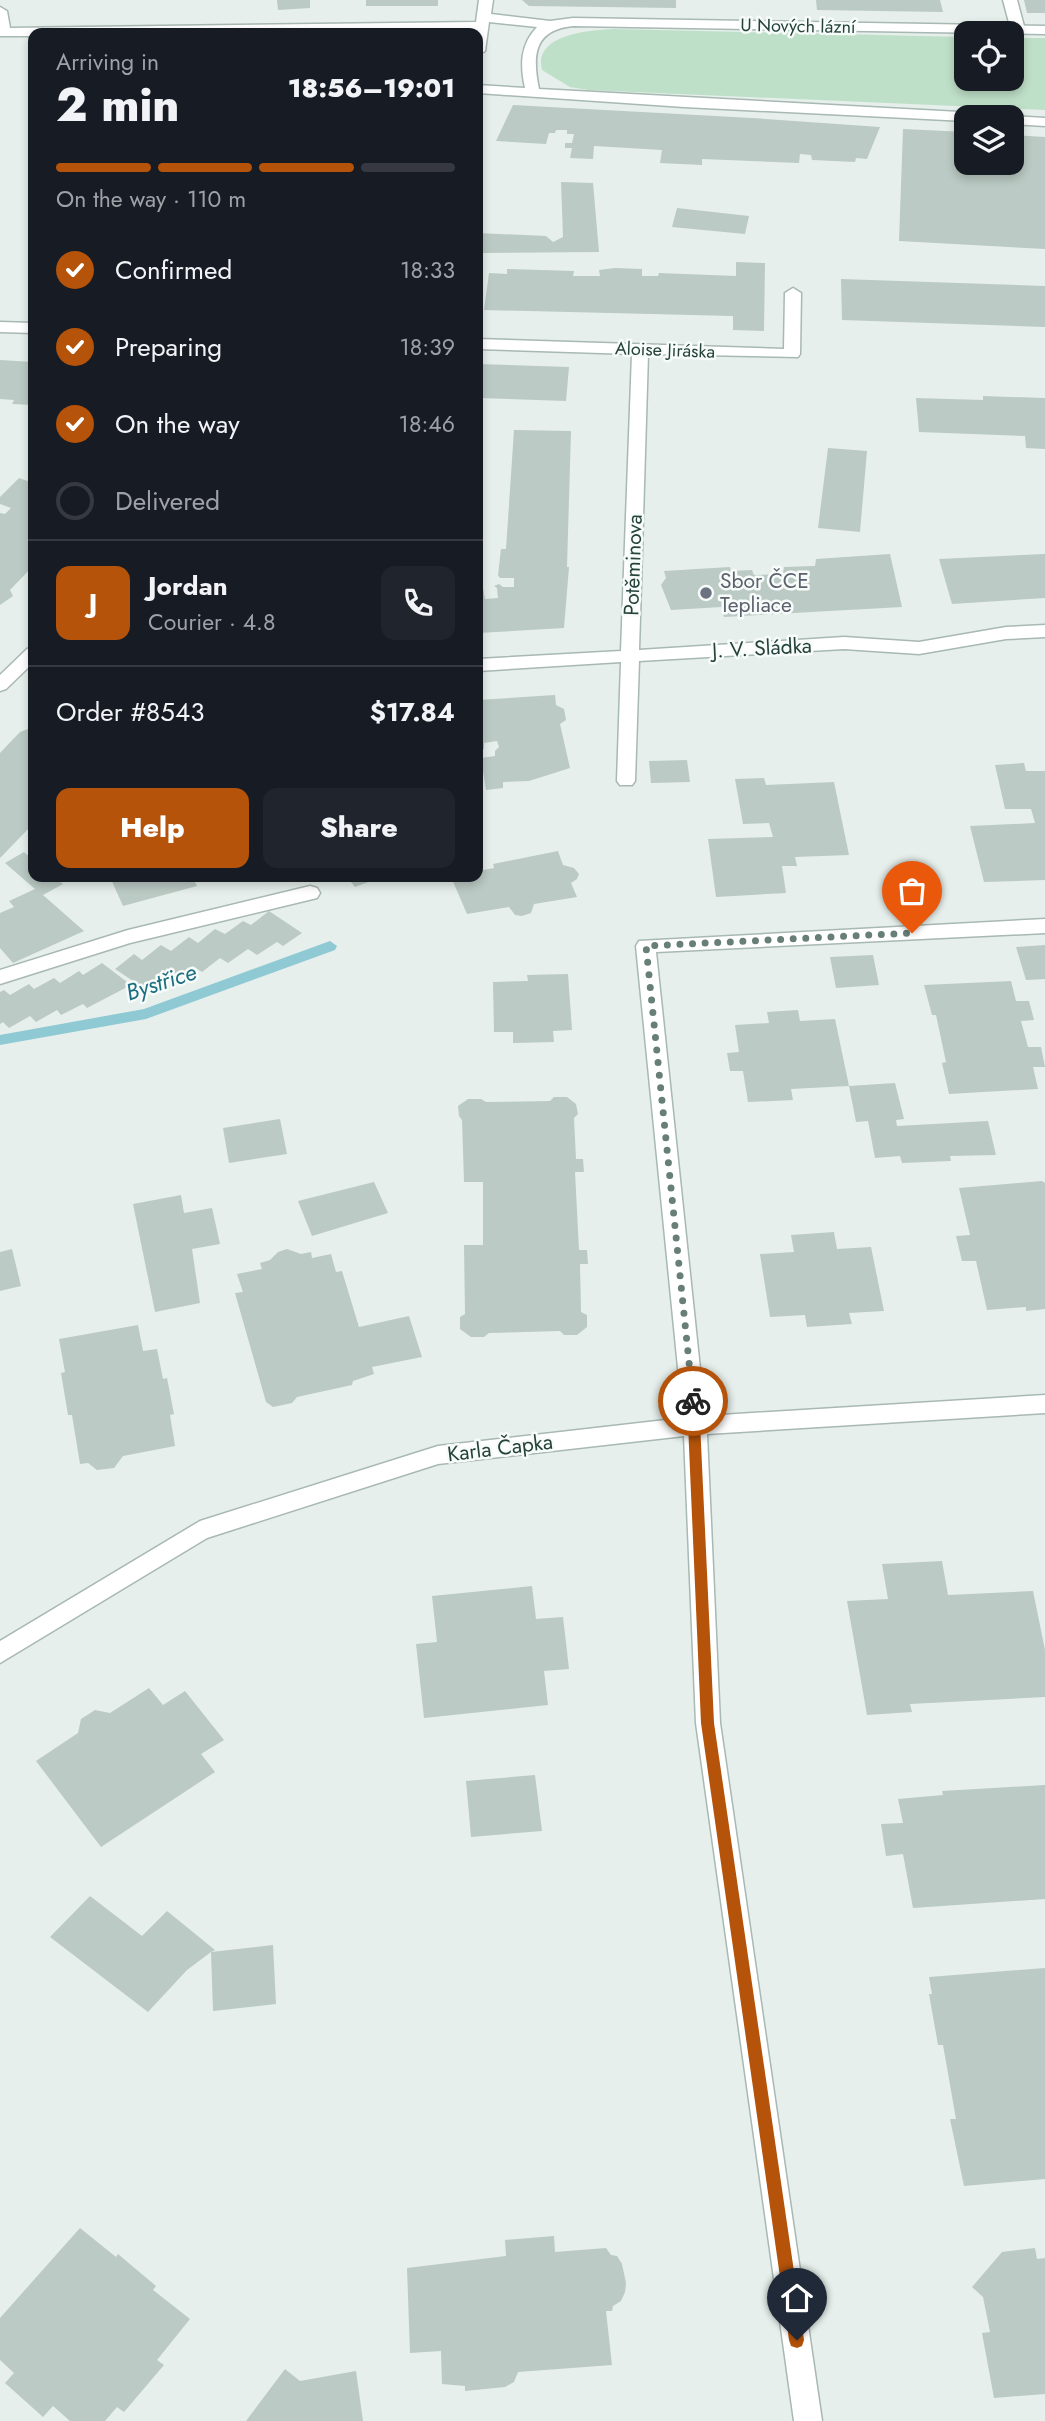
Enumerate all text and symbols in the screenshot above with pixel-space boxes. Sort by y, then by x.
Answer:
street label: U Nových lázní [740,12,857,40]
map controls [954,21,1024,175]
button: locate [954,21,1024,91]
text: Arriving in [56,45,159,79]
text: 18:56–19:01 [288,69,455,107]
text: 2 min [56,72,180,138]
button: layers [954,105,1024,175]
text: On the way · 110 m [56,182,246,216]
icon: check [56,251,94,289]
text: Confirmed [115,251,232,289]
text: 18:33 [400,253,455,287]
icon: check [56,328,94,366]
text: Preparing [115,328,222,366]
text: 18:39 [399,330,455,364]
street label: Aloise Jiráska [614,335,716,365]
icon: check [56,405,94,443]
text: On the way [115,405,240,443]
text: 18:46 [399,407,455,441]
text: Delivered [115,482,220,520]
street label: Potěminova [616,514,650,616]
button: phone [381,566,455,640]
place label: Sbor ČCE Tepliace [720,566,809,620]
text: Jordan [148,567,228,605]
text: J [89,584,97,622]
marker: Sbor ČCE Tepliace [698,585,714,601]
text: Courier · 4.8 [148,605,276,639]
street label: J. V. Sládka [708,630,813,666]
text: Order #8543 [56,693,204,731]
text: $17.84 [370,693,455,731]
button: Help [56,788,249,868]
button: Share [263,788,455,868]
pin [882,861,942,933]
icon: bag [893,872,931,910]
water label: Bystřice [121,955,201,1009]
courier [658,1366,728,1436]
icon: bike [674,1382,712,1420]
street label: Karla Čapka [445,1427,555,1469]
pin [767,2268,827,2340]
icon: home [778,2279,816,2317]

